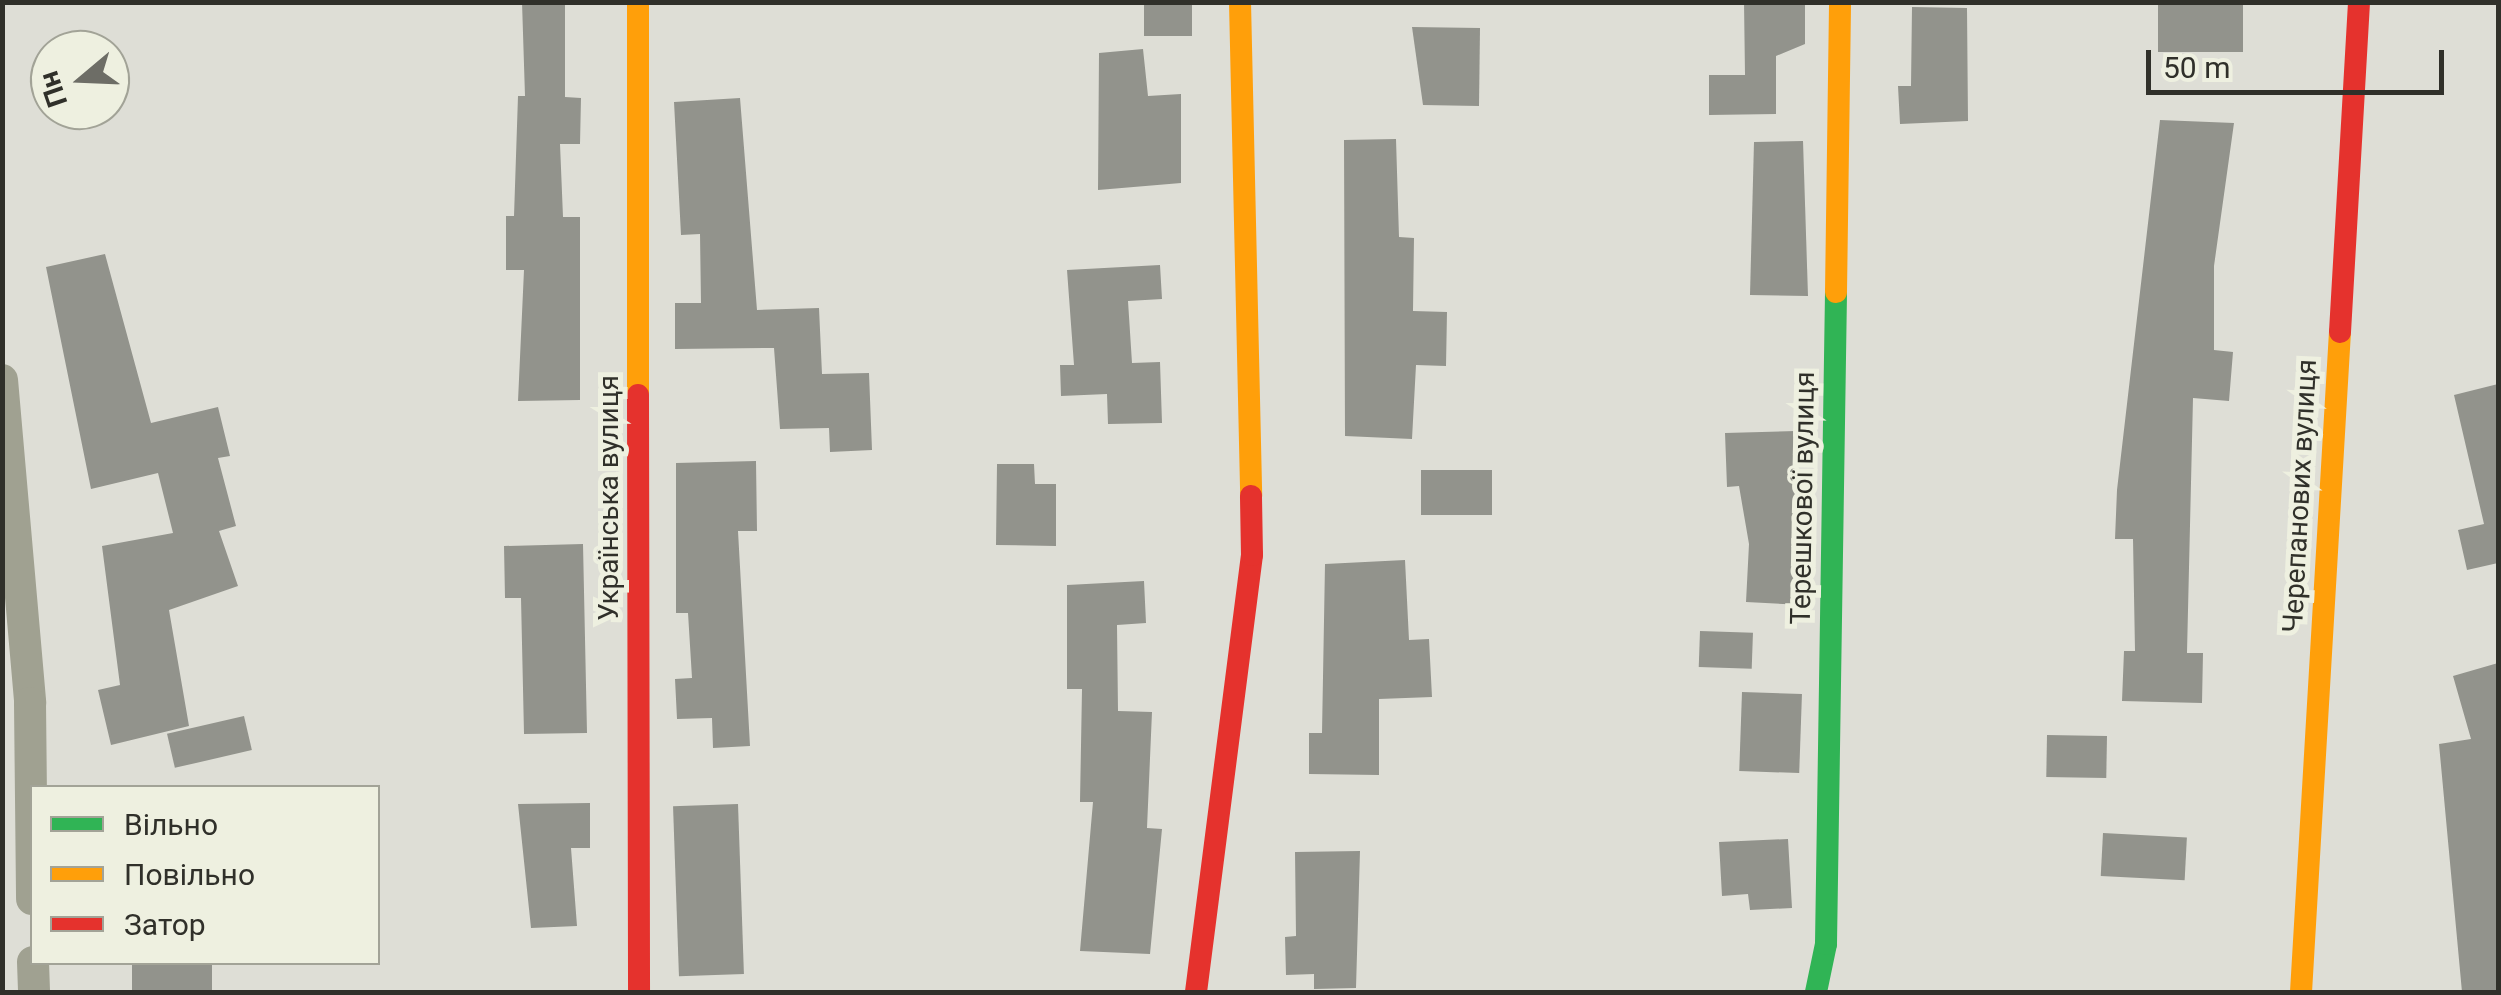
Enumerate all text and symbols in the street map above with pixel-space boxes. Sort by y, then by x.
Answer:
north arrow [30,30,130,130]
scale bar [2151,30,2448,92]
text: 50 m [2163,50,2230,85]
text: Пн [32,67,74,112]
street label: Черепанових вулиця [2276,358,2324,634]
street label: Терешкової вулиця [1784,371,1822,625]
street label: Українська вулиця [592,375,626,621]
legend [30,785,380,965]
text: Вільно [124,807,218,842]
text: Повільно [124,857,255,892]
text: Затор [124,907,206,942]

